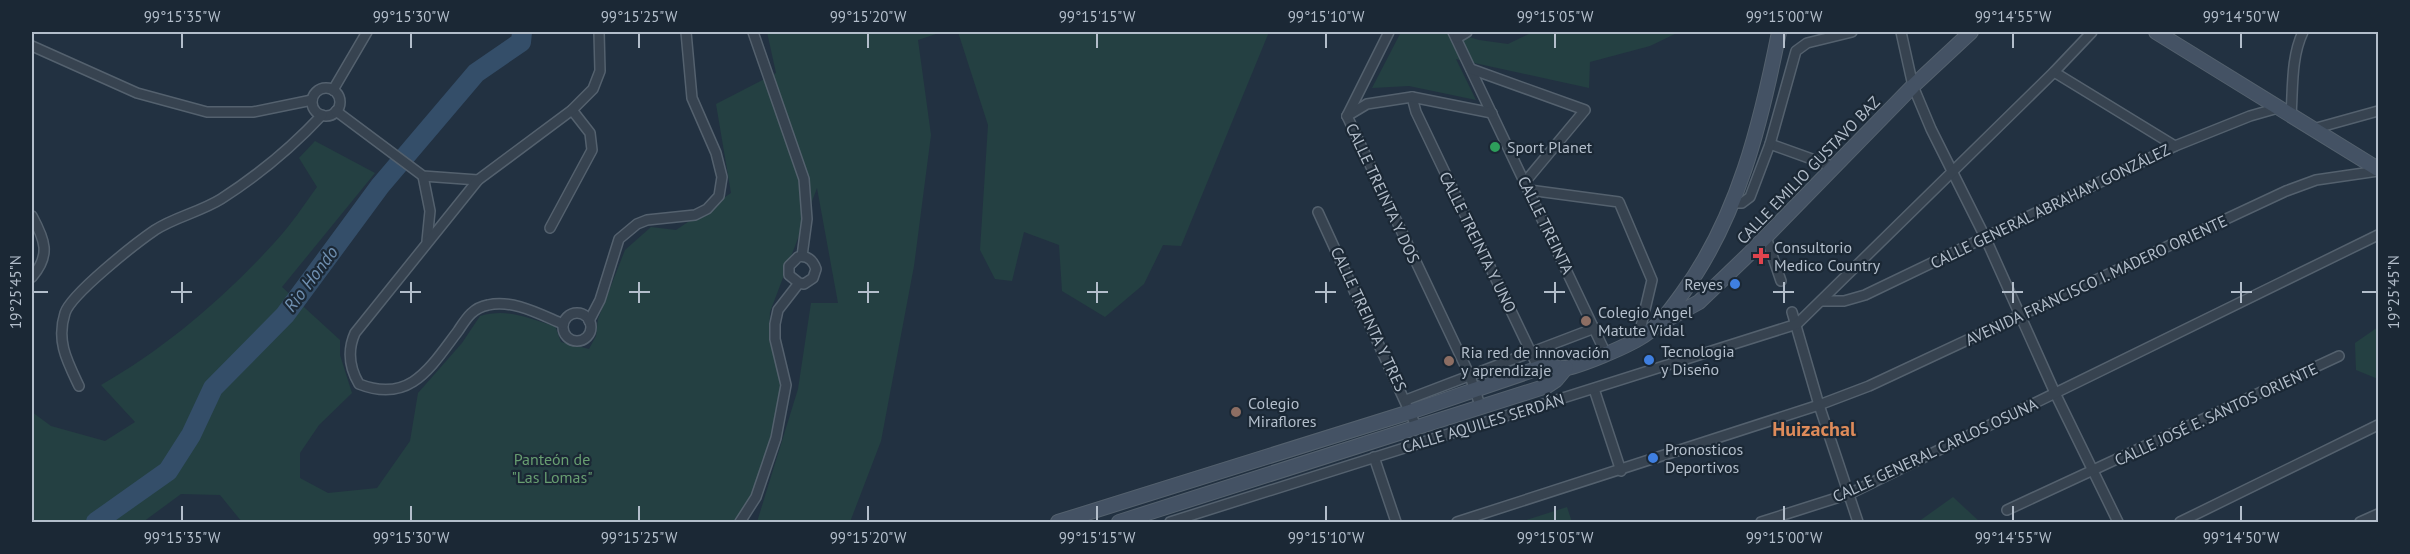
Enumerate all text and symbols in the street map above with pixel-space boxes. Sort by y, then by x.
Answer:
text: 99°15'35"W [144,7,221,26]
text: 99°15'30"W [373,7,450,26]
text: 99°15'25"W [601,7,678,26]
text: 99°15'20"W [830,7,907,26]
text: 99°15'15"W [1059,7,1136,26]
text: 99°15'10"W [1288,7,1365,26]
text: 99°15'05"W [1517,7,1594,26]
text: 99°15'00"W [1746,7,1823,26]
text: 99°14'55"W [1975,7,2052,26]
text: 99°14'50"W [2203,7,2280,26]
street label: CALLE EMILIO GUSTAVO BAZ [1732,92,1884,248]
street label: CALLE TREINTA Y DOS [1342,120,1424,266]
place label: Sport Planet [1507,137,1593,157]
street label: CALLE GENERAL ABRAHAM GONZÁLEZ [1927,139,2173,273]
marker: Sport Planet [1488,140,1502,154]
street label: CALLE TREINTA Y UNO [1435,168,1521,316]
street label: CALLE TREINTA [1514,173,1579,278]
street label: AVENIDA FRANCISCO I. MADERO ORIENTE [1962,210,2230,350]
place label: Consultorio Medico Country [1774,237,1881,275]
water label: Rio Hondo [278,241,343,316]
street label: CALLE TREINTA Y TRES [1327,243,1411,395]
marker: Consultorio Medico Country [1752,247,1770,265]
text: 19°25'45"N [6,255,25,329]
text: 19°25'45"N [2384,255,2403,329]
place label: Reyes [1684,274,1723,294]
marker: Reyes [1728,277,1742,291]
place label: Colegio Angel Matute Vidal [1598,302,1693,340]
marker: Colegio Angel Matute Vidal [1579,314,1593,328]
place label: Tecnologia y Diseño [1661,341,1734,379]
place label: Ria red de innovación y aprendizaje [1461,342,1609,380]
marker: Tecnologia y Diseño [1642,353,1656,367]
marker: Ria red de innovación y aprendizaje [1442,354,1456,368]
street label: CALLE JOSÉ E. SANTOS ORIENTE [2111,358,2321,470]
street label: CALLE AQUILES SERDÁN [1400,389,1566,457]
place label: Colegio Miraflores [1248,393,1317,431]
street label: CALLE GENERAL CARLOS OSUNA [1829,393,2041,506]
marker: Colegio Miraflores [1229,405,1243,419]
district label: Huizachal [1772,416,1856,442]
place label: Pronosticos Deportivos [1665,439,1744,477]
park label: Panteón de "Las Lomas" [511,449,593,487]
marker: Pronosticos Deportivos [1646,451,1660,465]
text: 99°15'35"W [144,528,221,547]
text: 99°15'30"W [373,528,450,547]
text: 99°15'25"W [601,528,678,547]
text: 99°15'20"W [830,528,907,547]
text: 99°15'15"W [1059,528,1136,547]
text: 99°15'10"W [1288,528,1365,547]
text: 99°15'05"W [1517,528,1594,547]
text: 99°15'00"W [1746,528,1823,547]
text: 99°14'55"W [1975,528,2052,547]
text: 99°14'50"W [2203,528,2280,547]

